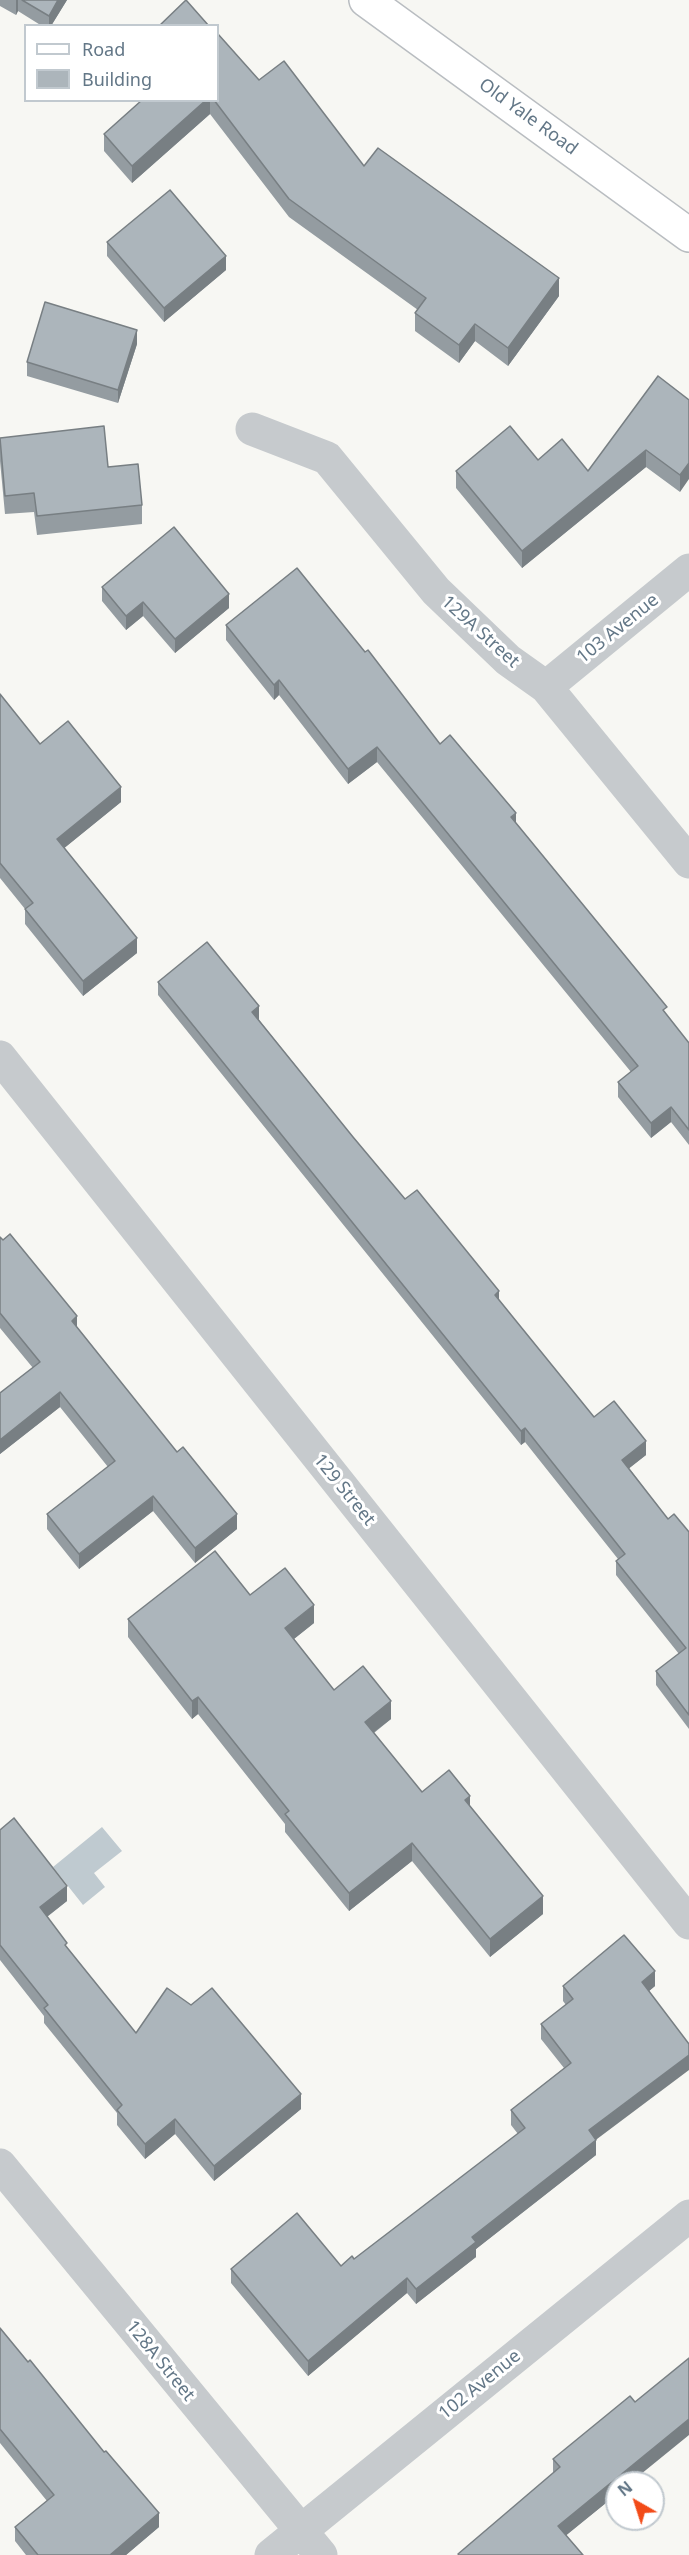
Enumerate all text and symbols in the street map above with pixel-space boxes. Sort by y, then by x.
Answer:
legend [24,24,219,102]
text: Road [82,37,125,61]
text: Building [82,67,152,91]
street label: Old Yale Road [474,74,582,160]
street label: 103 Avenue [573,590,663,668]
street label: 129A Street [437,591,523,673]
street label: 129 Street [309,1450,379,1530]
street label: 128A Street [121,2316,199,2406]
street label: 102 Avenue [435,2346,525,2424]
north arrow [605,2471,665,2531]
text: N [613,2476,637,2501]

